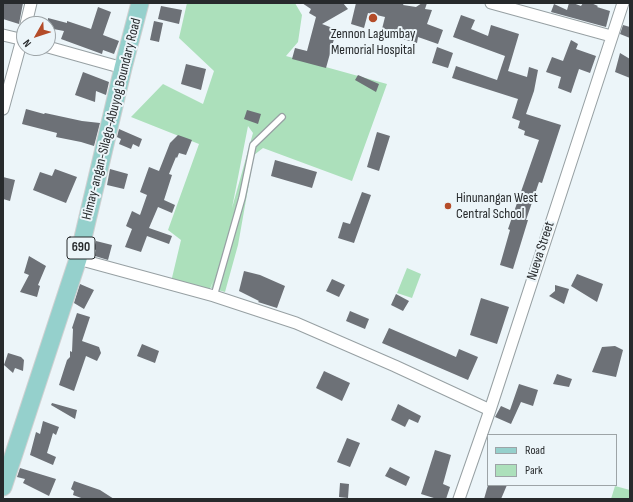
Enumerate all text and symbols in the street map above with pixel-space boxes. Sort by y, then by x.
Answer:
marker: Zennon Lagumbay Memorial Hospital [367,12,379,24]
north arrow [16,16,56,56]
street label: Himay-angan-Silago-Abuyog Boundary Road [79,16,145,222]
place label: Zennon Lagumbay Memorial Hospital [331,26,415,58]
text: N [20,37,34,50]
place label: Hinunangan West Central School [456,190,538,222]
marker: Hinunangan West Central School [443,201,453,211]
street label: Nueva Street [524,219,558,283]
road number: 690 [67,237,95,259]
legend [487,434,617,486]
text: Road [525,443,545,458]
text: Park [525,463,543,478]

